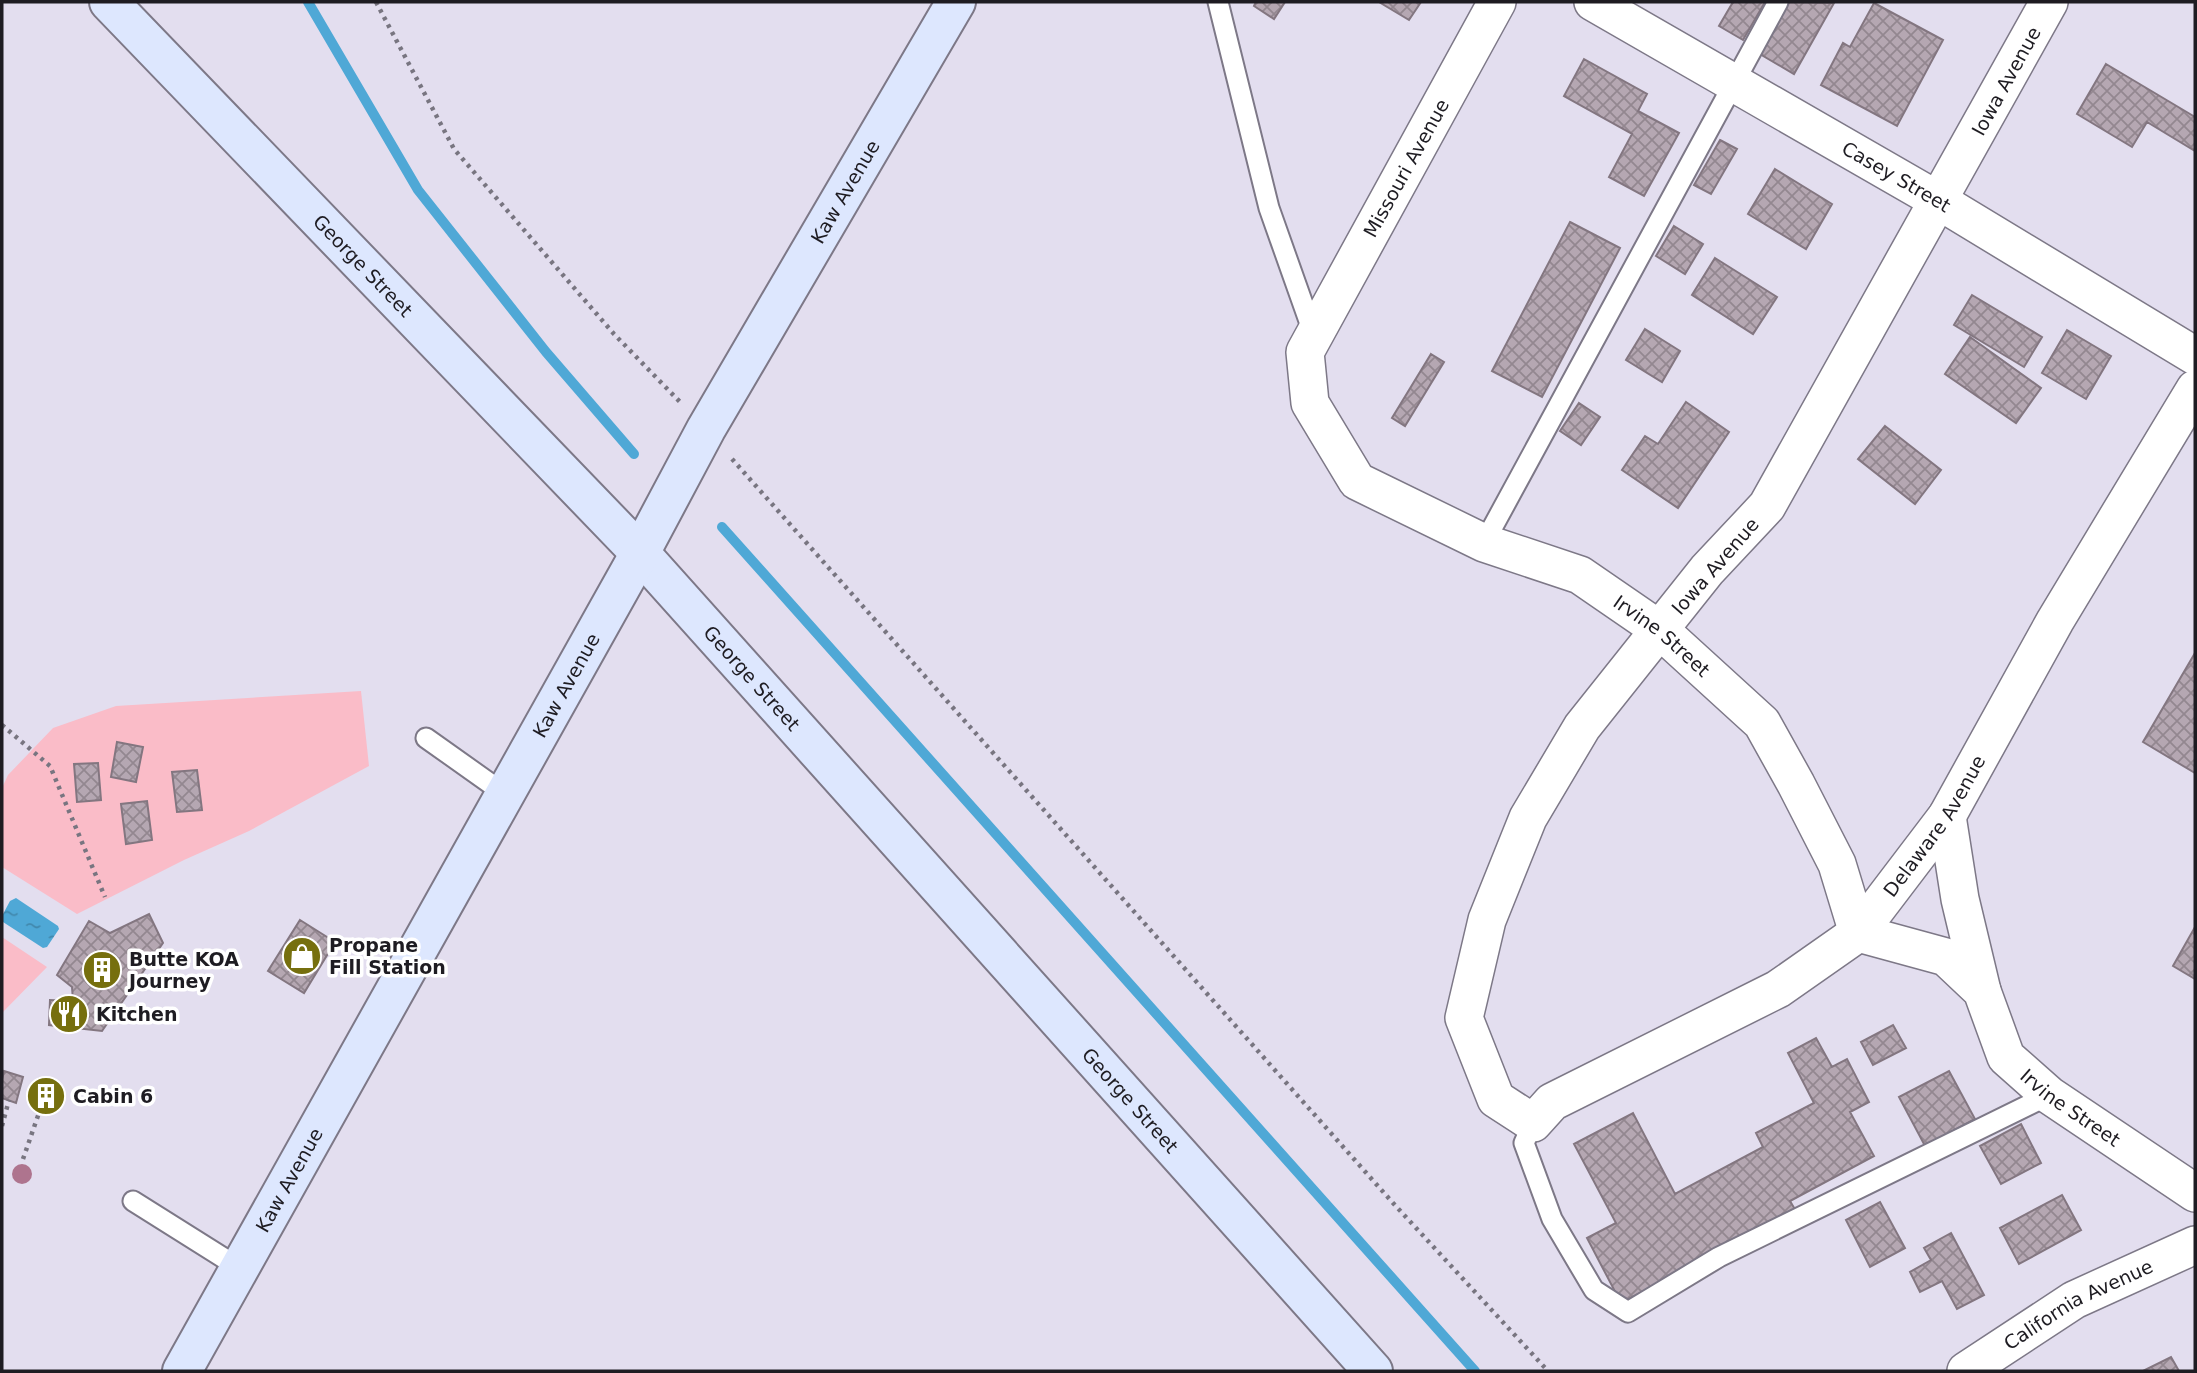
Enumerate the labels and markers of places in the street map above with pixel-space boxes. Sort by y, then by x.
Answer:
place label: Propane Fill Station [329,934,446,978]
shop icon: Propane Fill Station [281,935,323,977]
place label: Butte KOA Journey [127,948,239,992]
building icon: Butte KOA Journey [81,949,123,991]
restaurant icon: Kitchen [48,993,90,1035]
place label: Kitchen [96,1003,178,1025]
building icon: Cabin 6 [25,1075,67,1117]
place label: Cabin 6 [73,1085,153,1107]

